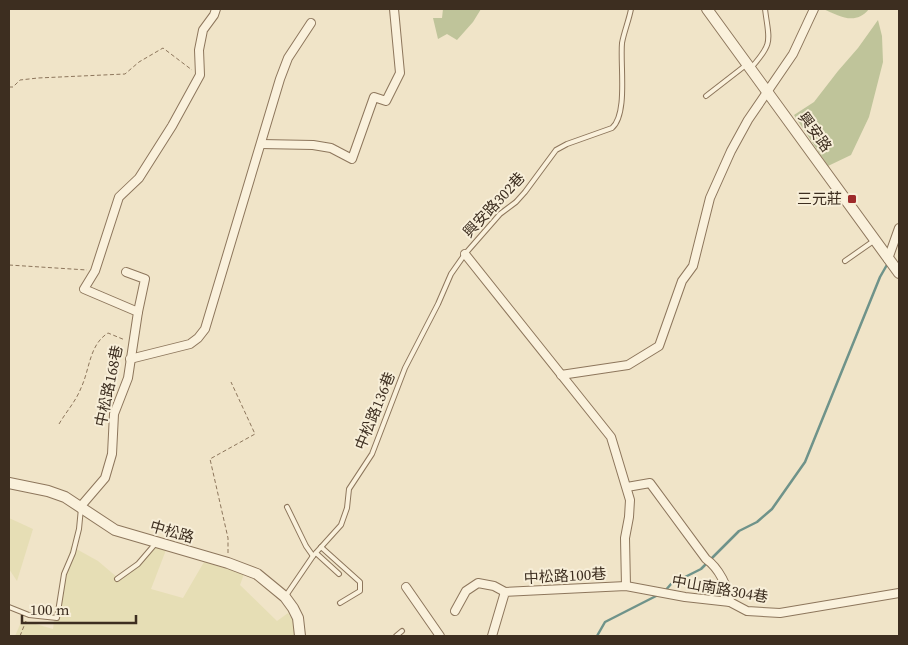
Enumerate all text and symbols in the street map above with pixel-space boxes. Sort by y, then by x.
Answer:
street label: 興安路 [794,107,837,156]
street label: 興安路302巷 [458,167,529,242]
place label: 三元莊 [797,188,842,209]
marker: 三元莊 [846,193,858,205]
street label: 中松路168巷 [90,343,127,428]
street label: 中松路136巷 [349,369,400,453]
street label: 中松路 [148,515,197,548]
street label: 中松路100巷 [523,563,607,588]
street label: 中山南路304巷 [670,570,770,607]
scale bar [22,592,136,624]
text: 100 m [30,599,70,620]

